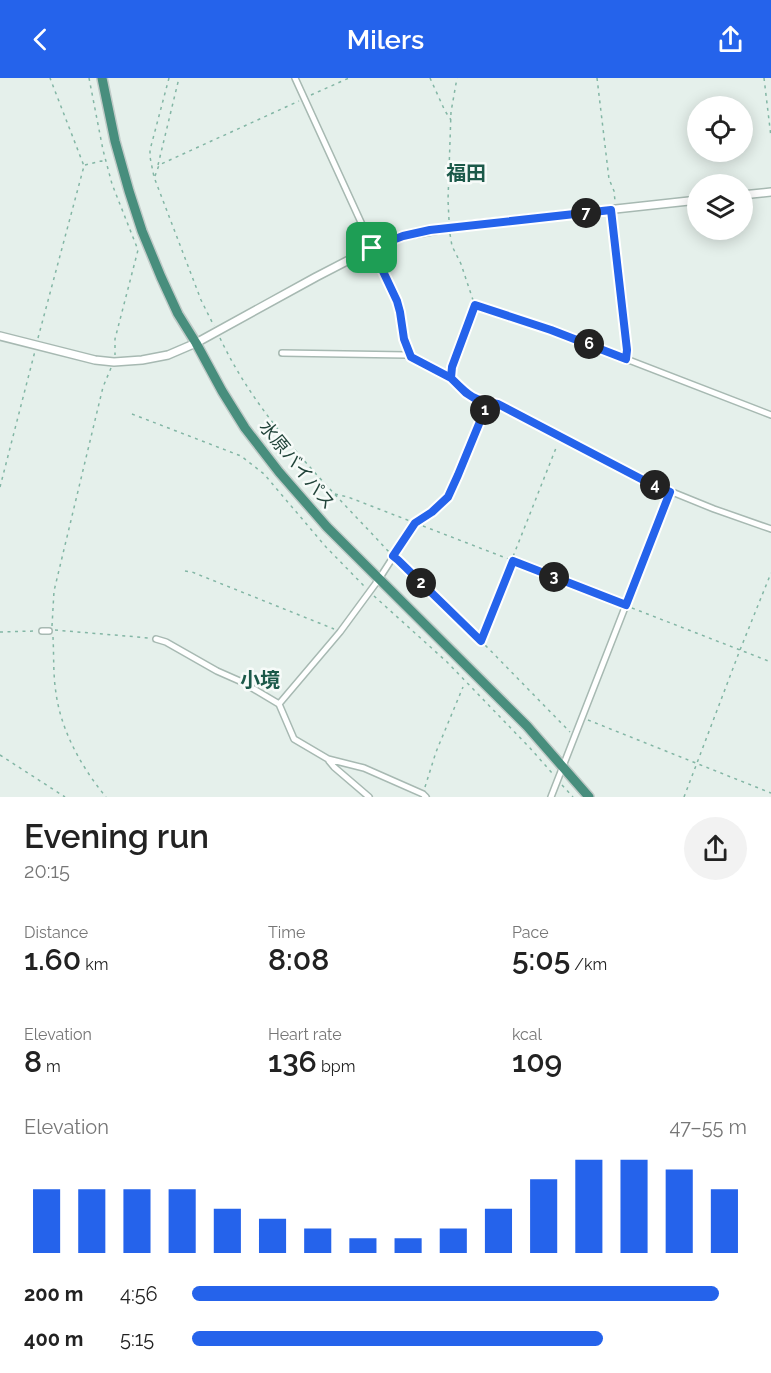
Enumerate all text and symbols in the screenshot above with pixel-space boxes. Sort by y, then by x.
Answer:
icon: back [24,23,57,56]
icon: share [714,23,747,56]
text: Milers [347,24,424,55]
map controls [687,96,753,240]
button: locate [687,96,753,162]
district label: 福田 [446,161,486,185]
button: layers [687,174,753,240]
pin: 7 [571,198,601,228]
text: 7 [582,203,590,222]
pin [346,222,397,273]
icon: arrive [355,231,388,264]
pin: 6 [574,329,604,359]
text: 6 [584,334,594,353]
pin: 1 [470,395,500,425]
text: 1 [481,400,489,419]
street label: 水原バイパス [255,416,339,513]
pin: 4 [640,470,670,500]
text: 4 [650,475,660,494]
pin: 3 [539,562,569,592]
text: 3 [550,567,558,586]
pin: 2 [406,568,436,598]
text: 2 [416,573,426,592]
district label: 小境 [240,668,280,692]
text: Evening run [24,817,209,856]
button: share [684,817,747,880]
text: 20:15 [24,859,70,883]
text: Distance [24,923,88,942]
text: Time [268,923,305,942]
text: Pace [512,923,549,942]
text: 1.60 [24,942,81,977]
text: 8:08 [268,942,329,977]
text: 5:05 [512,942,570,977]
text: km [81,955,108,974]
text: /km [570,955,607,974]
text: Elevation [24,1025,92,1044]
text: Heart rate [268,1025,342,1044]
text: kcal [512,1025,542,1044]
text: 8 [24,1044,42,1079]
text: 136 [268,1044,317,1079]
text: 109 [512,1044,562,1079]
text: m [42,1057,61,1076]
text: bpm [317,1057,355,1076]
text: Elevation [24,1115,109,1139]
text: 47–55 m [669,1115,747,1139]
text: 200 m [24,1282,83,1306]
text: 4:56 [120,1282,158,1306]
text: 400 m [24,1327,83,1351]
text: 5:15 [120,1327,154,1351]

